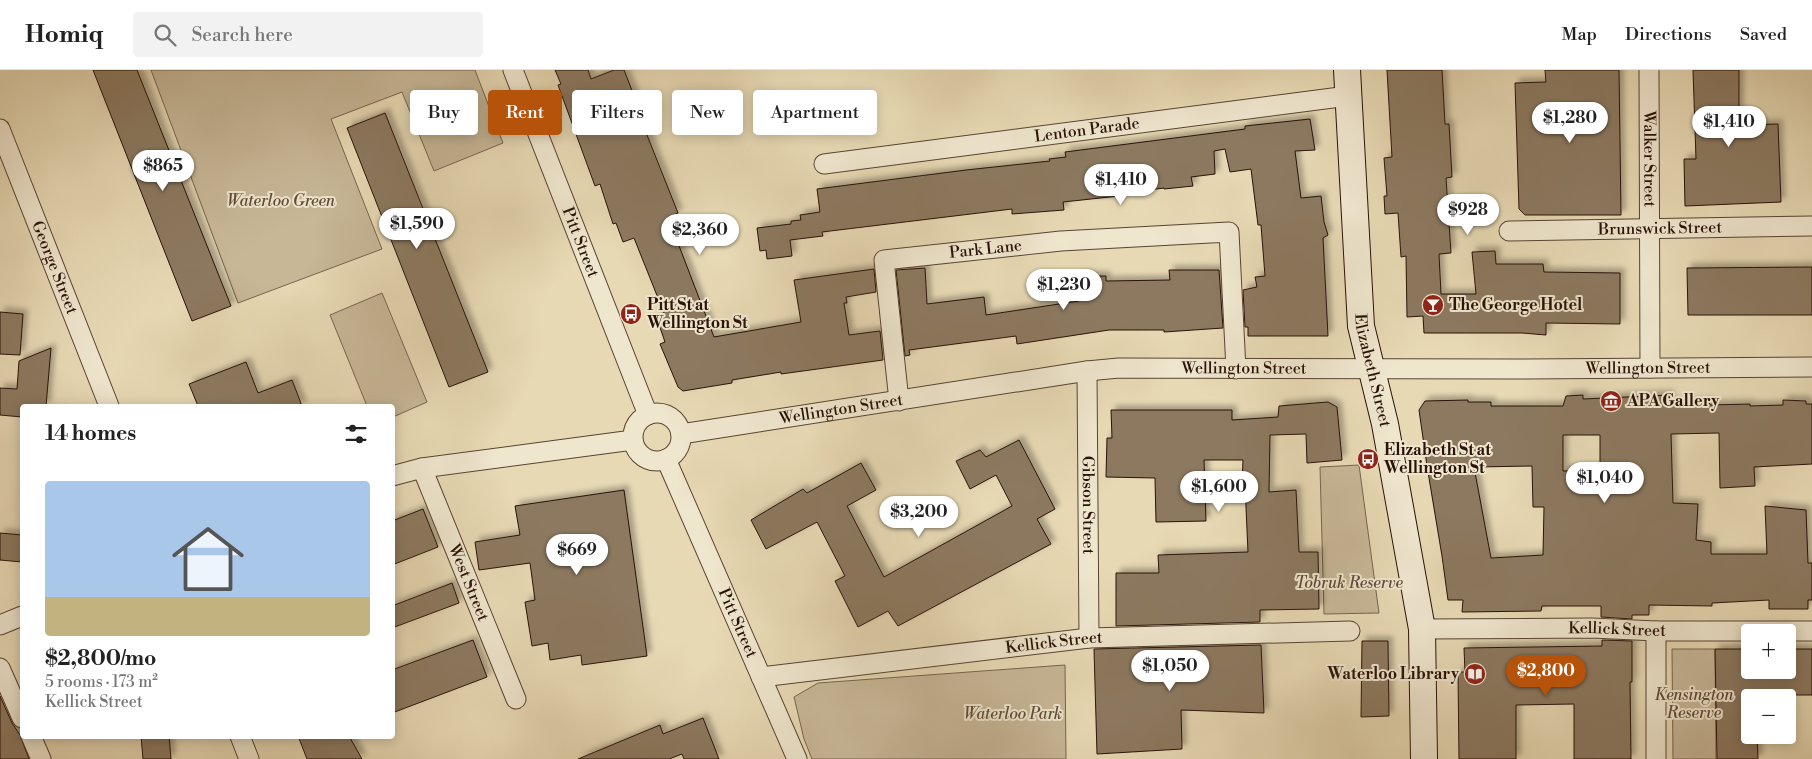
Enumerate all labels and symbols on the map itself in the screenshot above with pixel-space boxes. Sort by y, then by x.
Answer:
pin: $1,280 [1529,102,1611,144]
pin: $1,410 [1688,106,1770,148]
street label: Walker Street [1639,110,1659,208]
street label: Lenton Parade [1033,113,1141,147]
pin: $865 [133,150,193,192]
pin: $1,410 [1080,164,1162,206]
park label: Waterloo Green [227,191,336,211]
pin: $928 [1438,194,1498,236]
street label: Pitt Street [558,204,603,281]
pin: $1,590 [376,208,458,250]
pin: $2,360 [659,214,741,256]
street label: Brunswick Street [1597,217,1723,240]
street label: George Street [27,218,82,318]
street label: Park Lane [948,235,1023,263]
pin: $1,230 [1023,268,1105,311]
bar icon: The George Hotel [1421,293,1445,317]
place label: Pitt St at Wellington St [646,295,748,333]
place label: The George Hotel [1449,295,1583,315]
bus stop icon: Pitt St at Wellington St [619,302,643,326]
street label: Elizabeth Street [1350,313,1395,429]
street label: Wellington Street [1180,358,1307,378]
street label: Wellington Street [1584,358,1711,379]
museum icon: APA Gallery [1599,389,1623,413]
street label: Wellington Street [777,390,905,429]
place label: APA Gallery [1626,391,1720,411]
place label: Elizabeth St at Wellington St [1383,440,1491,478]
bus stop icon: Elizabeth St at Wellington St [1356,447,1380,471]
street label: Gibson Street [1078,456,1098,555]
pin: $1,040 [1564,462,1646,504]
pin: $1,600 [1178,470,1260,513]
pin: $3,200 [878,496,960,538]
pin: $669 [547,534,607,576]
street label: West Street [444,541,493,625]
park label: Tobruk Reserve [1295,573,1404,593]
street label: Pitt Street [714,585,762,661]
street label: Kellick Street [1568,618,1666,641]
street label: Kellick Street [1004,628,1103,658]
pin: $1,050 [1129,650,1211,692]
pin: $2,800 [1505,654,1587,697]
library icon: Waterloo Library [1463,662,1487,686]
place label: Waterloo Library [1326,664,1460,684]
park label: Kensington Reserve [1655,685,1734,723]
park label: Waterloo Park [964,704,1062,724]

